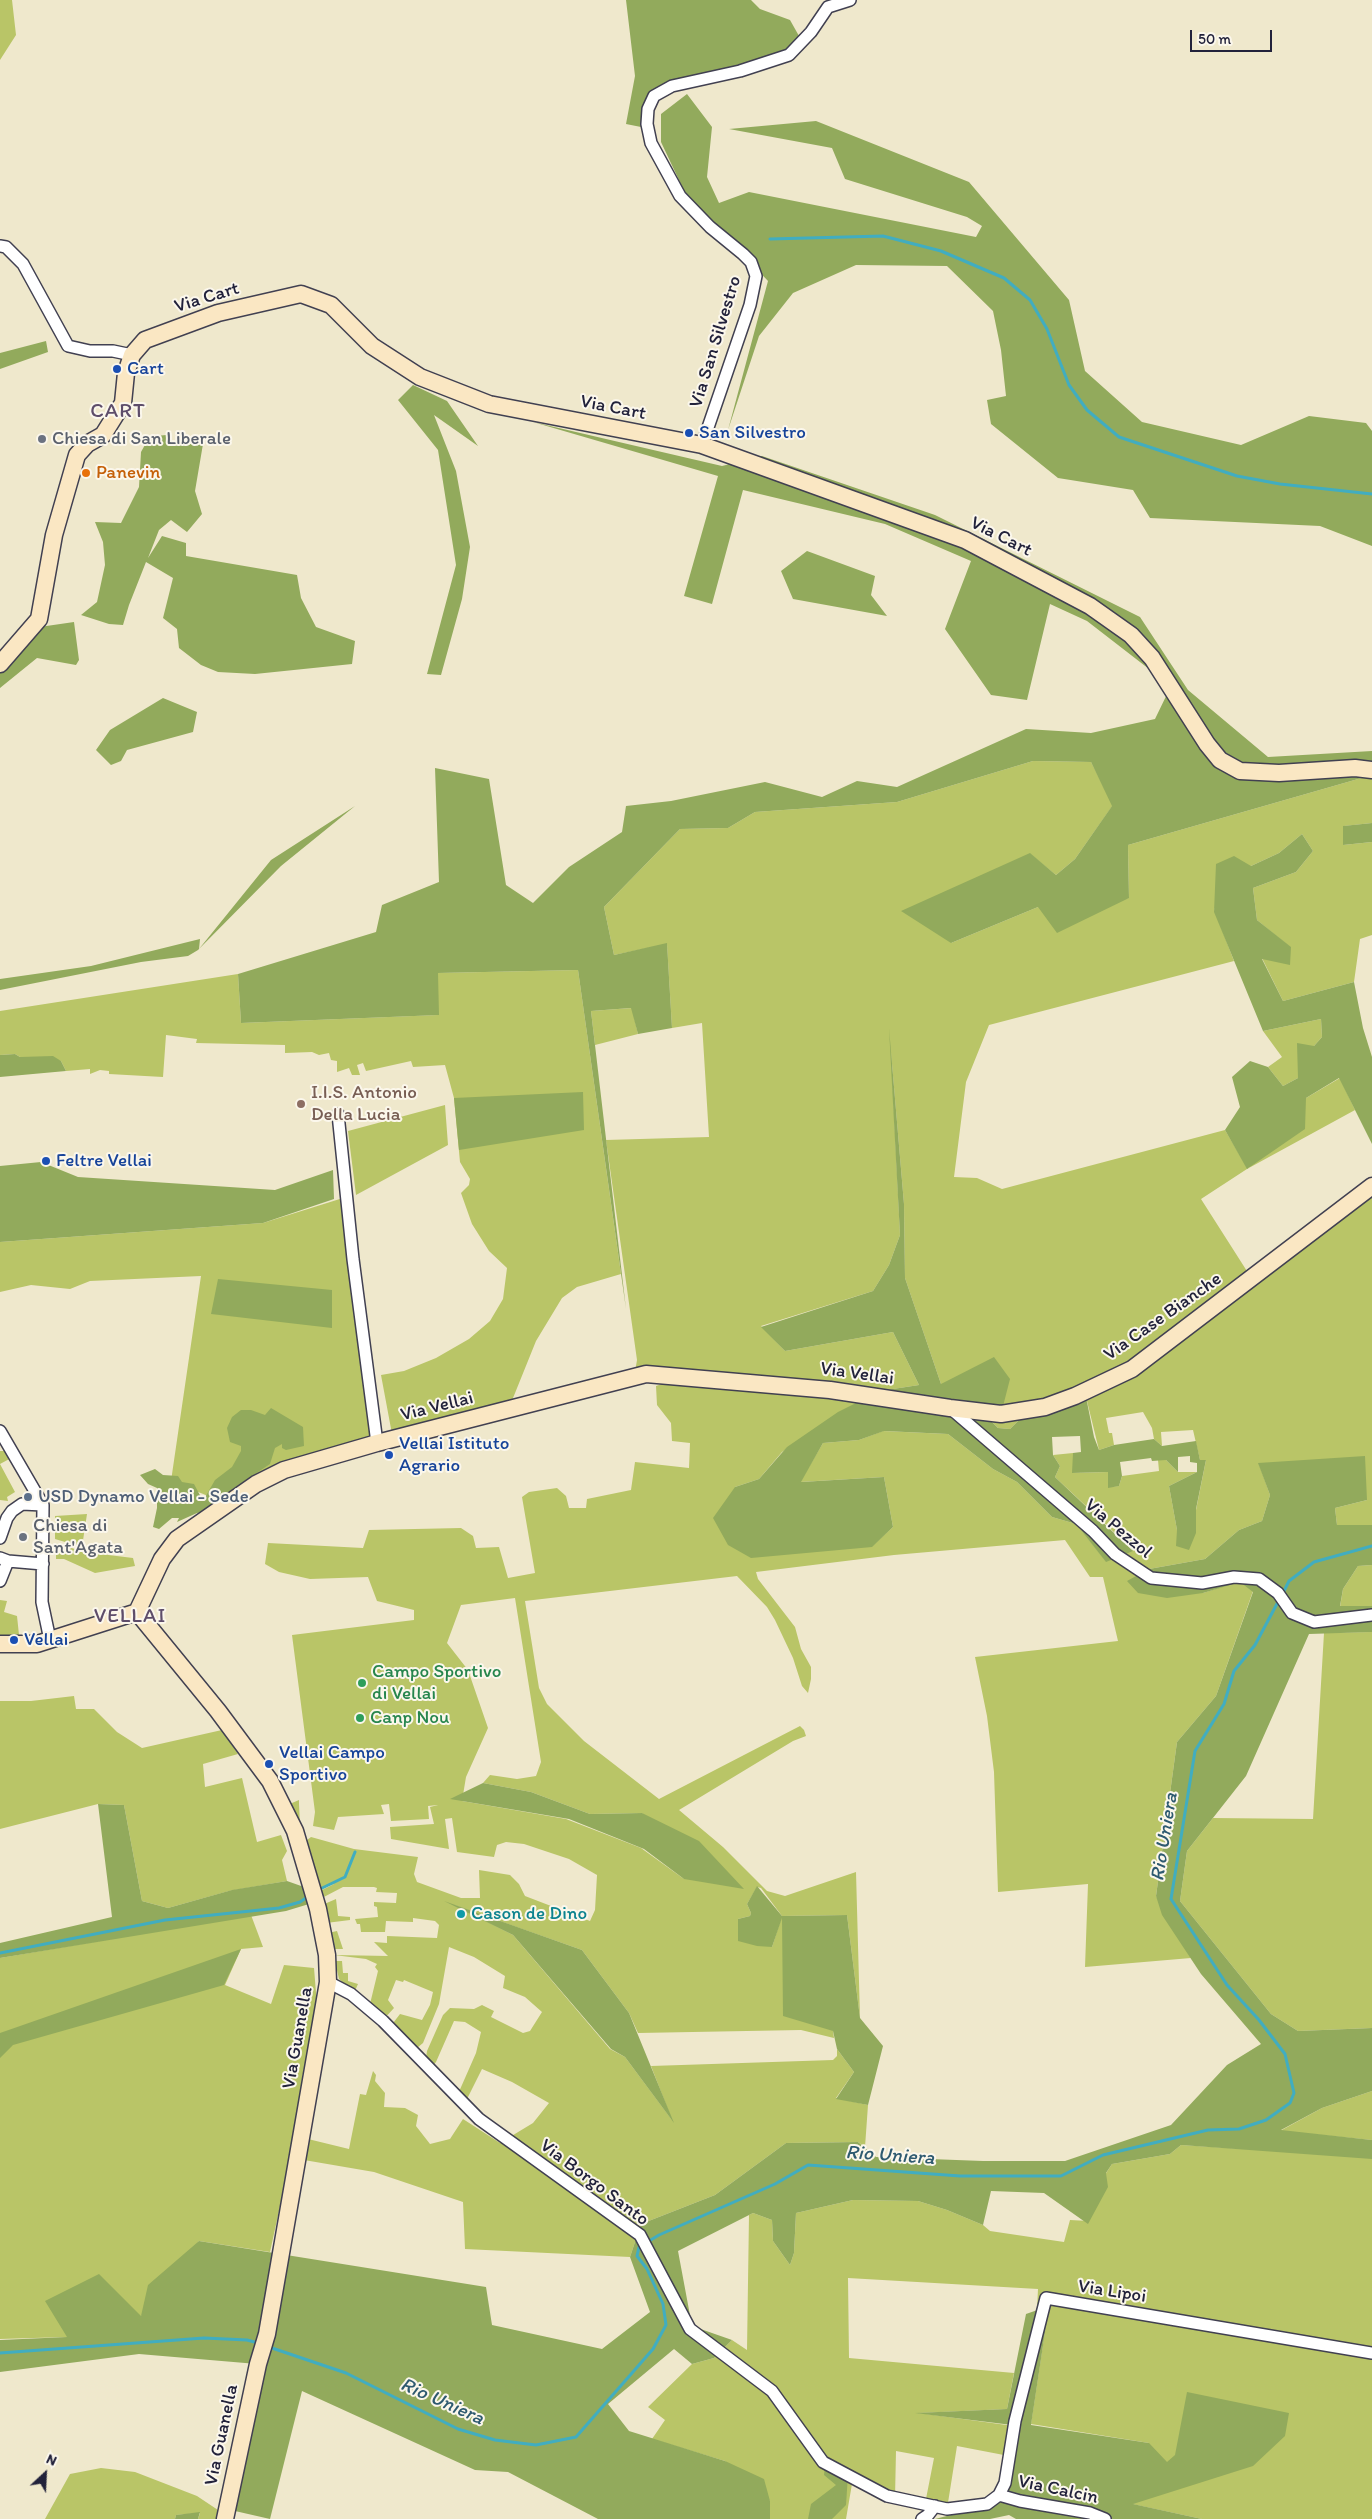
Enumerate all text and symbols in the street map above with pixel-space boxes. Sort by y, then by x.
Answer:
scale bar [1192,20,1274,52]
text: 50 m [1198,30,1231,48]
street label: Via San Silvestro [685,273,747,411]
street label: Via Cart [172,277,242,319]
place label: Cart [127,358,164,380]
marker: Cart [111,363,123,375]
street label: Via Cart [578,390,648,426]
district label: CART [90,399,146,425]
place label: San Silvestro [699,422,806,444]
marker: San Silvestro [683,427,695,439]
place label: Chiesa di San Liberale [52,428,231,450]
marker: Chiesa di San Liberale [36,433,48,445]
place label: Panevin [96,462,160,484]
marker: Panevin [80,467,92,479]
street label: Via Cart [966,512,1036,562]
place label: I.I.S. Antonio Della Lucia [311,1082,417,1126]
marker: I.I.S. Antonio Della Lucia [295,1098,307,1110]
place label: Feltre Vellai [56,1150,152,1172]
marker: Feltre Vellai [40,1155,52,1167]
street label: Via Case Bianche [1100,1268,1226,1366]
street label: Via Vellai [819,1358,895,1390]
street label: Via Vellai [398,1387,476,1427]
place label: Vellai Istituto Agrario [399,1433,510,1477]
marker: Vellai Istituto Agrario [383,1449,395,1461]
place label: USD Dynamo Vellai - Sede [38,1486,249,1508]
marker: USD Dynamo Vellai - Sede [22,1491,34,1503]
street label: Via Pezzol [1079,1494,1157,1564]
place label: Chiesa di Sant'Agata [33,1515,123,1559]
marker: Chiesa di Sant'Agata [17,1531,29,1543]
district label: VELLAI [93,1604,167,1630]
place label: Vellai [24,1629,68,1651]
marker: Vellai [8,1634,20,1646]
place label: Campo Sportivo di Vellai [372,1661,501,1705]
marker: Campo Sportivo di Vellai [356,1677,368,1689]
place label: Canp Nou [370,1707,449,1729]
marker: Canp Nou [354,1712,366,1724]
place label: Vellai Campo Sportivo [279,1742,385,1786]
marker: Vellai Campo Sportivo [263,1758,275,1770]
water label: Rio Uniera [1146,1791,1184,1883]
place label: Cason de Dino [471,1903,587,1925]
marker: Cason de Dino [455,1908,467,1920]
street label: Via Guanella [278,1985,318,2091]
street label: Via Borgo Santo [535,2135,653,2231]
water label: Rio Uniera [845,2141,935,2171]
street label: Via Lipoi [1076,2275,1148,2309]
water label: Rio Uniera [396,2373,488,2431]
street label: Via Guanella [200,2382,244,2488]
north arrow [20,2449,70,2499]
text: N [44,2450,59,2470]
street label: Via Calcin [1016,2470,1100,2510]

